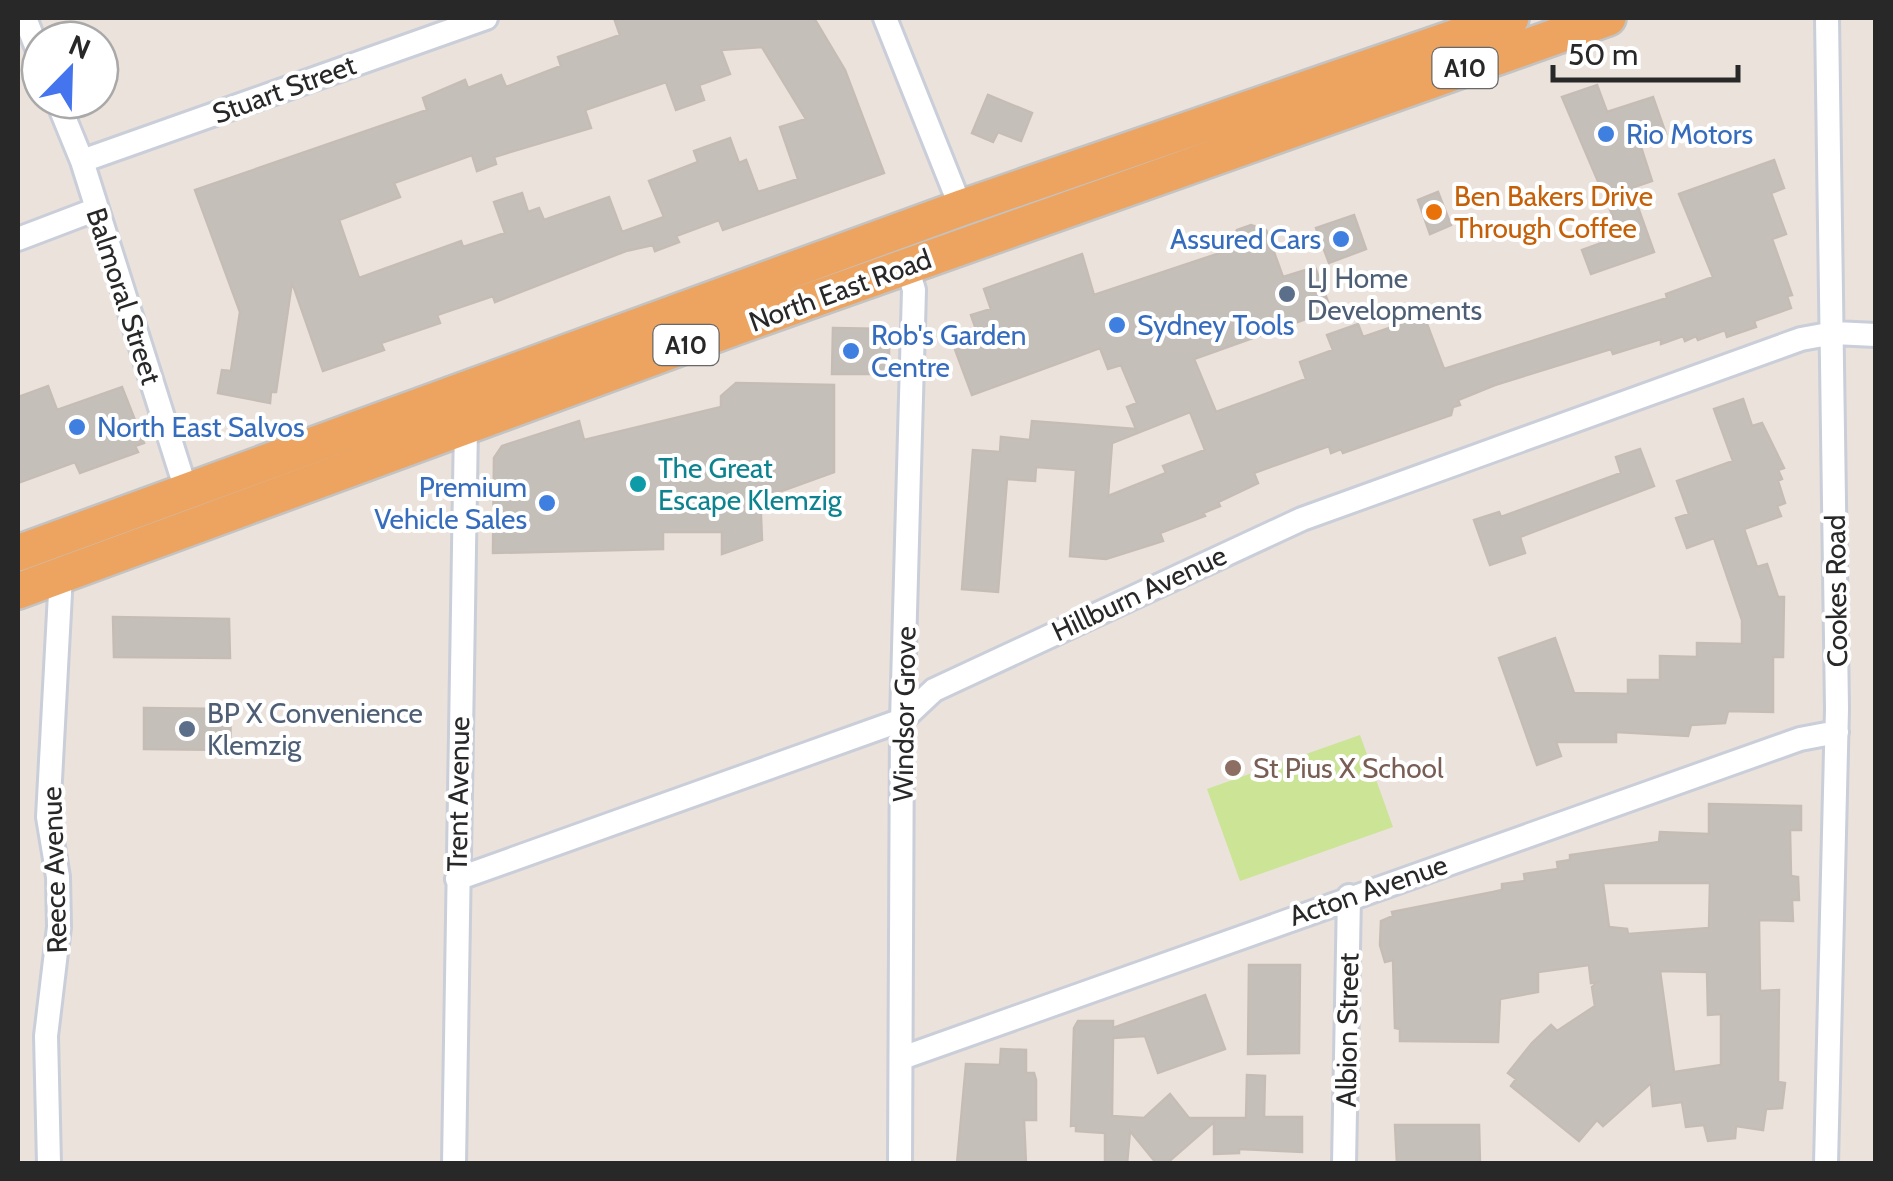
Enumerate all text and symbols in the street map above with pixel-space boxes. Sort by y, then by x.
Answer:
north arrow [20,20,120,120]
scale bar [1553,20,1738,82]
text: N [64,27,96,67]
text: 50 m [1568,36,1638,73]
street label: Stuart Street [208,47,360,131]
road number: A10 [1432,48,1498,88]
place label: Rio Motors [1626,117,1753,151]
marker: Rio Motors [1595,123,1617,145]
place label: Ben Bakers Drive Through Coffee [1454,179,1653,245]
marker: Ben Bakers Drive Through Coffee [1423,201,1445,223]
street label: Balmoral Street [79,203,169,389]
place label: Assured Cars [1170,222,1321,256]
marker: Assured Cars [1330,228,1352,250]
street label: North East Road [744,241,936,339]
place label: LJ Home Developments [1307,261,1482,327]
marker: LJ Home Developments [1276,283,1298,305]
place label: Sydney Tools [1137,308,1294,342]
marker: Sydney Tools [1106,314,1128,336]
place label: Rob's Garden Centre [871,318,1026,384]
road number: A10 [654,325,718,365]
marker: Rob's Garden Centre [840,340,862,362]
place label: North East Salvos [97,410,304,444]
marker: North East Salvos [66,416,88,438]
place label: The Great Escape Klemzig [658,451,843,517]
place label: Premium Vehicle Sales [374,470,527,536]
marker: The Great Escape Klemzig [627,473,649,495]
marker: Premium Vehicle Sales [536,492,558,514]
street label: Cookes Road [1818,514,1854,668]
street label: Hillburn Avenue [1046,538,1232,648]
street label: Windsor Grove [885,626,923,802]
place label: BP X Convenience Klemzig [207,696,423,762]
street label: Trent Avenue [440,716,476,872]
marker: BP X Convenience Klemzig [176,718,198,740]
place label: St Pius X School [1253,751,1444,785]
marker: St Pius X School [1222,757,1244,779]
street label: Reece Avenue [34,786,74,954]
street label: Acton Avenue [1284,847,1452,933]
street label: Albion Street [1329,952,1365,1108]

